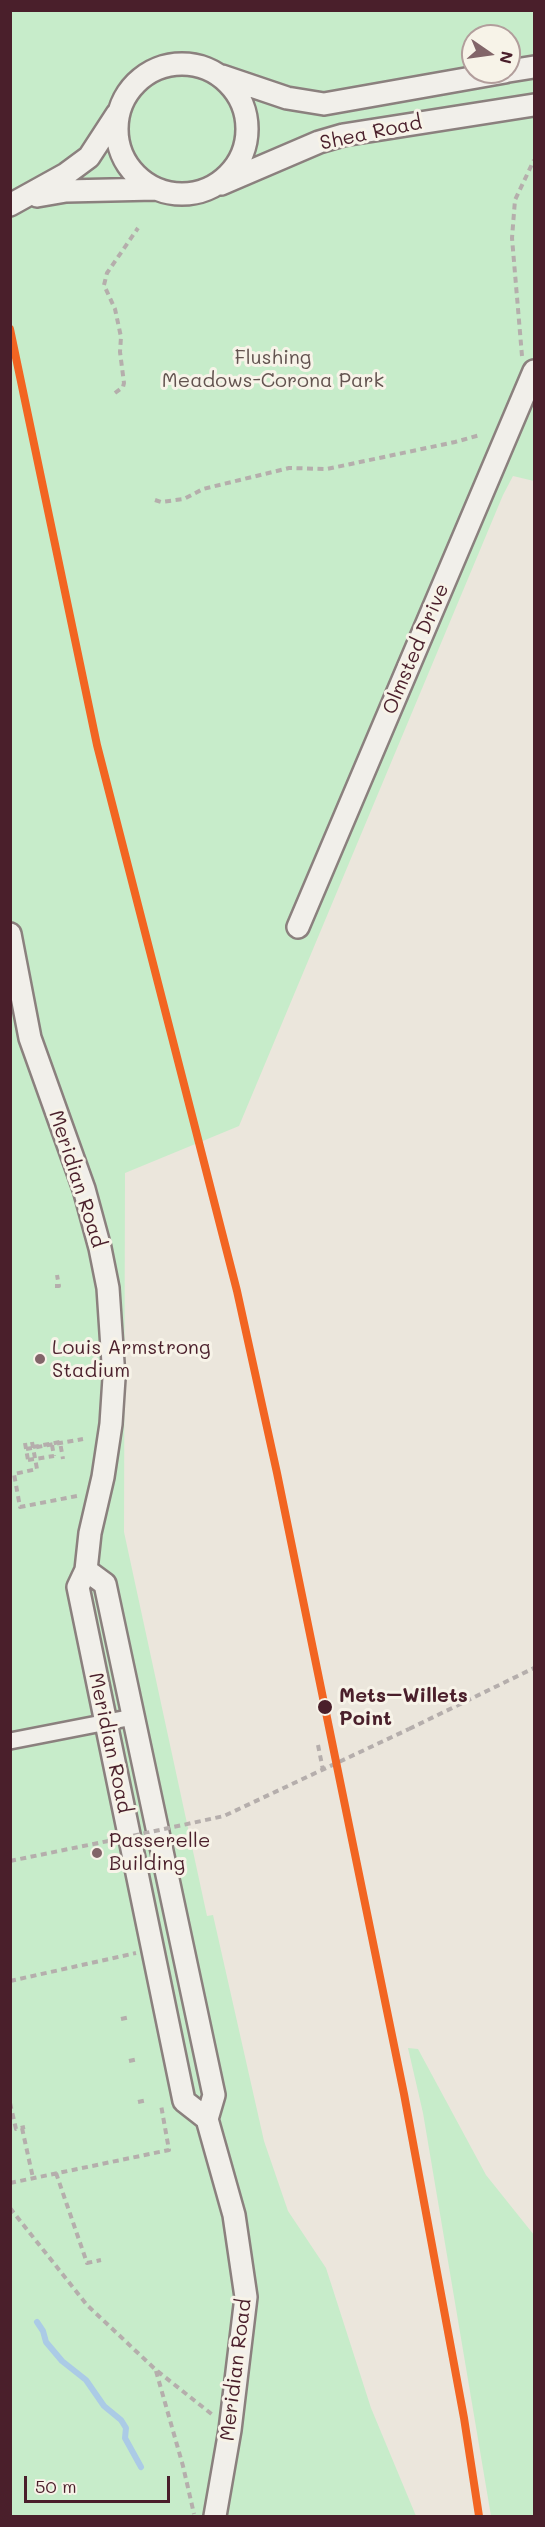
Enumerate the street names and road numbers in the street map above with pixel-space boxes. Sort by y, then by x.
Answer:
street label: Shea Road [318,110,424,156]
street label: Olmsted Drive [378,580,454,718]
street label: Meridian Road [43,1107,111,1251]
street label: Meridian Road [83,1671,137,1815]
street label: Meridian Road [215,2298,257,2442]

